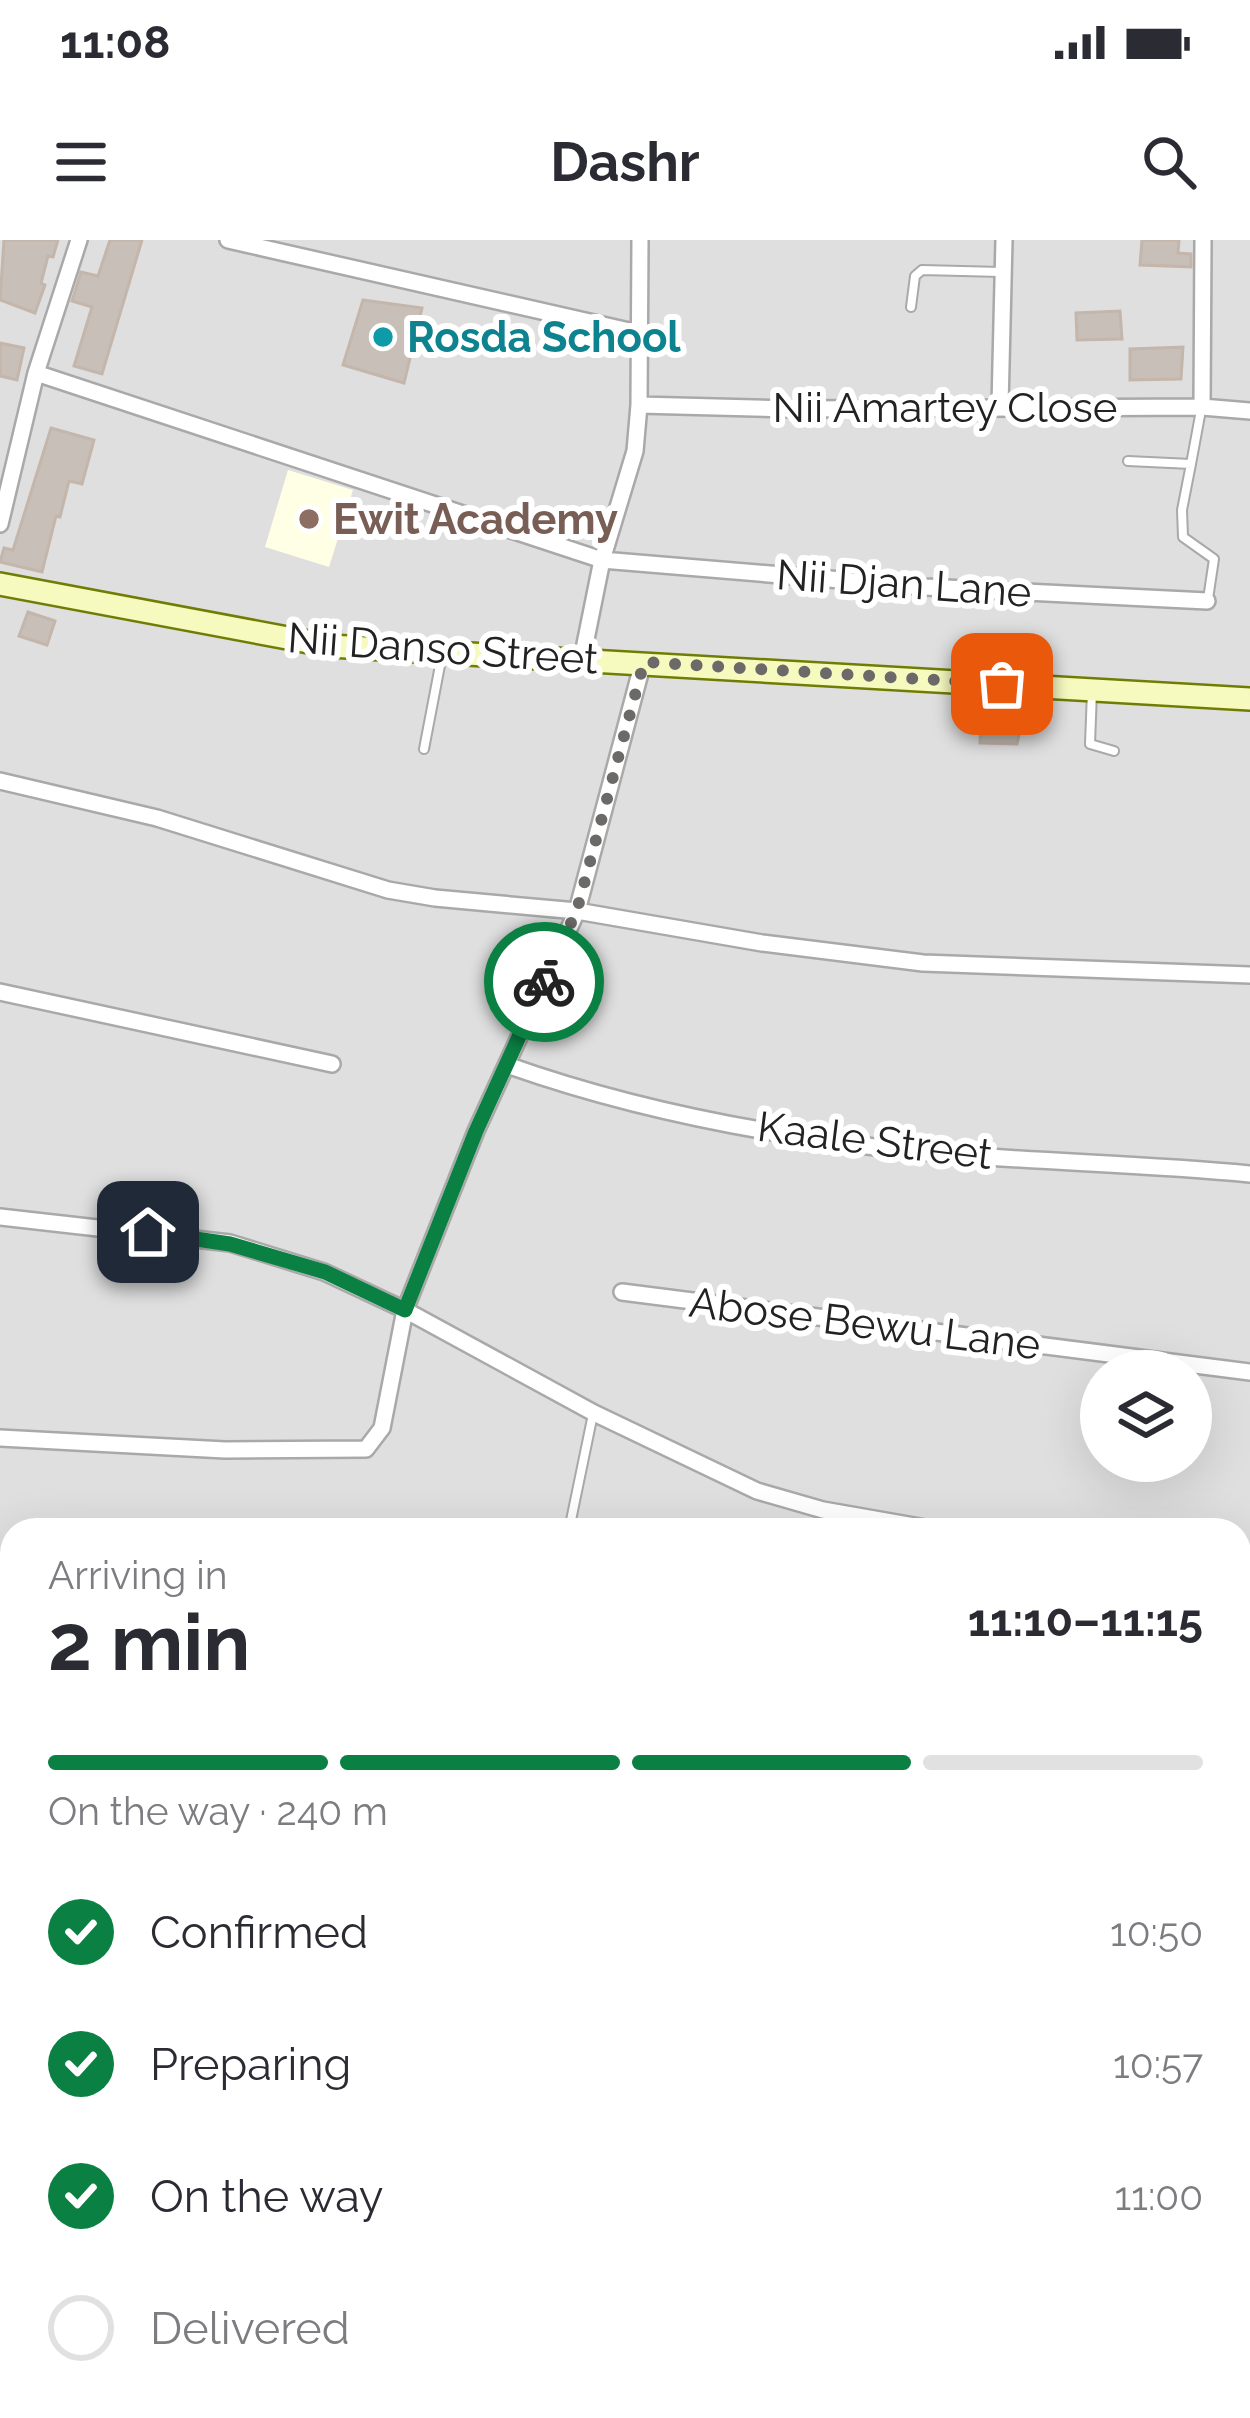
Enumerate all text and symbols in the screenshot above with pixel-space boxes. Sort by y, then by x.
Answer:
text: 11:08 [60,16,170,69]
icon: menu [48,129,114,195]
icon: search [1136,129,1202,195]
text: Dashr [550,130,700,194]
place label: Rosda School [407,313,681,362]
marker: Rosda School [370,324,396,350]
street label: Nii Amartey Close [772,383,1118,432]
place label: Ewit Academy [333,495,618,544]
marker: Ewit Academy [296,506,322,532]
street label: Nii Djan Lane [775,550,1033,617]
street label: Nii Danso Street [286,613,600,684]
pin [951,633,1053,735]
icon: bag [969,651,1035,717]
courier [484,922,604,1042]
icon: bike [511,949,577,1015]
street label: Kaale Street [755,1102,995,1179]
pin [97,1181,199,1283]
icon: home [115,1199,181,1265]
street label: Abose Bewu Lane [687,1278,1043,1369]
map controls [1080,1350,1212,1482]
button: layers [1080,1350,1212,1482]
text: Arriving in [48,1552,228,1598]
text: 11:10–11:15 [968,1594,1203,1647]
text: 2 min [48,1597,250,1688]
text: On the way · 240 m [48,1788,388,1834]
icon: check [48,1899,114,1965]
text: Confirmed [150,1906,368,1959]
text: 10:50 [1110,1909,1203,1955]
icon: check [48,2031,114,2097]
text: Preparing [150,2038,351,2091]
text: 10:57 [1113,2041,1203,2087]
icon: check [48,2163,114,2229]
text: On the way [150,2170,384,2223]
text: 11:00 [1115,2173,1203,2219]
text: Delivered [150,2302,350,2355]

